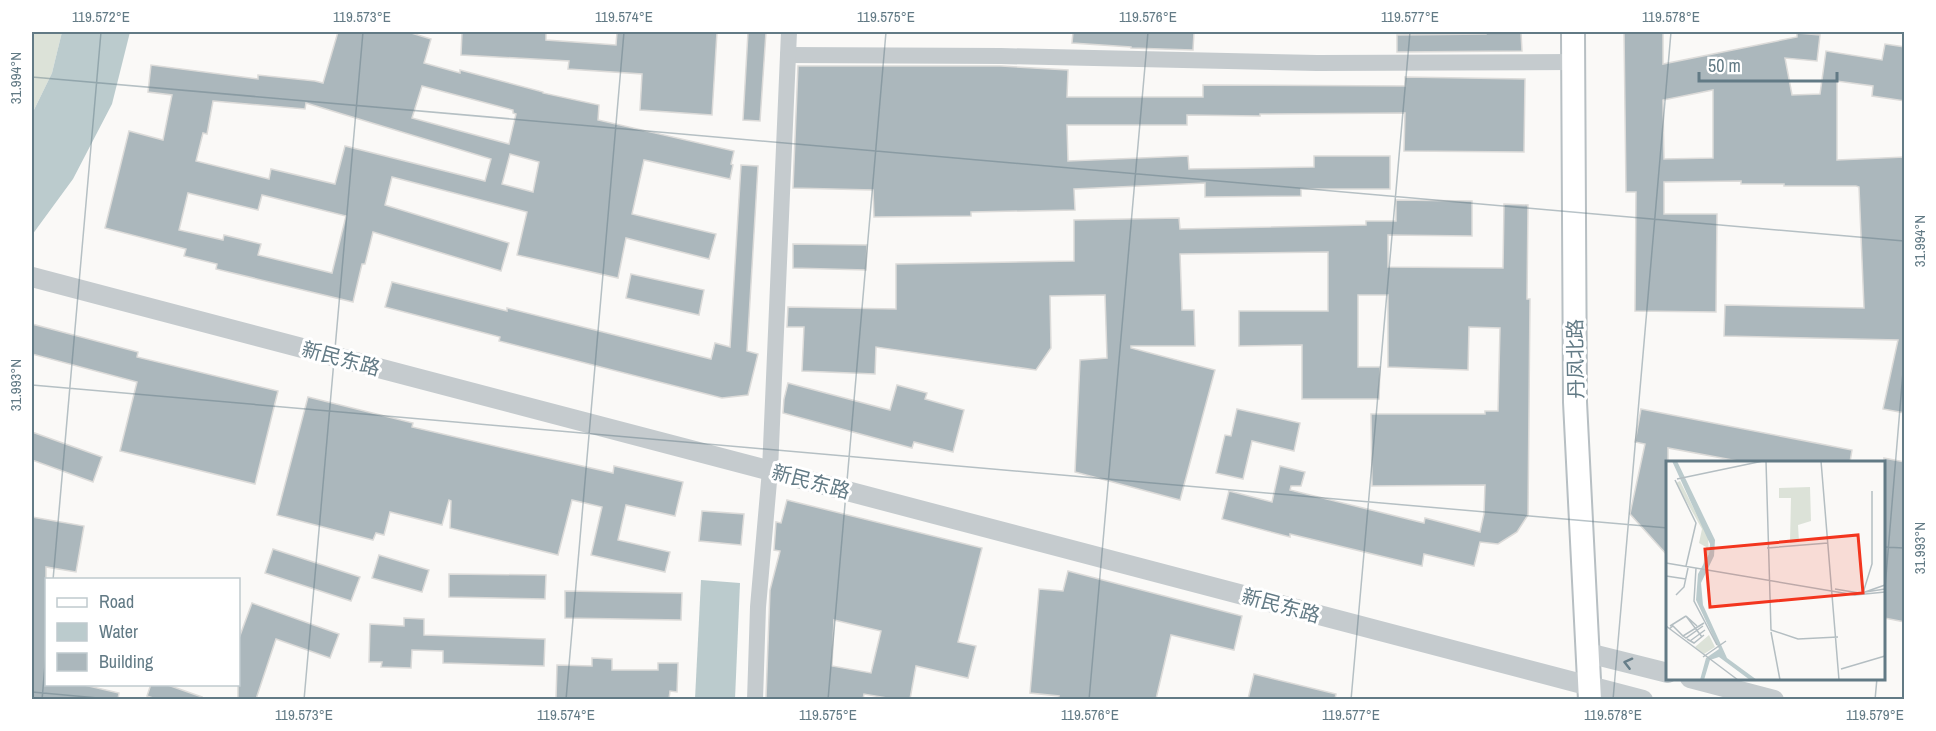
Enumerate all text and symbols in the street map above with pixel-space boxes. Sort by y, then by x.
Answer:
text: 119.572°E [72,6,130,27]
text: 119.573°E [333,6,391,27]
text: 119.574°E [595,6,653,27]
text: 119.575°E [857,6,915,27]
text: 119.576°E [1119,6,1177,27]
text: 119.577°E [1381,6,1439,27]
text: 119.578°E [1642,6,1700,27]
scale bar [1699,45,1837,83]
text: 31.994°N [5,52,26,104]
text: 50 m [1708,53,1741,78]
text: 31.994°N [1909,215,1930,267]
street label: 丹凤北路 [1561,319,1589,399]
street label: 新民东路 [299,335,383,381]
text: 31.993°N [5,359,26,411]
street label: 新民东路 [769,458,853,504]
inset map [1666,461,1885,680]
text: 31.993°N [1909,522,1930,574]
legend [45,578,240,686]
street label: 新民东路 [1239,582,1323,628]
text: Road [99,589,134,614]
text: Water [99,619,138,644]
text: Building [99,649,154,674]
one-way arrow [1623,657,1633,670]
text: 119.573°E [275,704,333,725]
text: 119.574°E [537,704,595,725]
text: 119.575°E [799,704,857,725]
text: 119.576°E [1061,704,1119,725]
text: 119.577°E [1322,704,1380,725]
text: 119.578°E [1584,704,1642,725]
text: 119.579°E [1846,704,1904,725]

